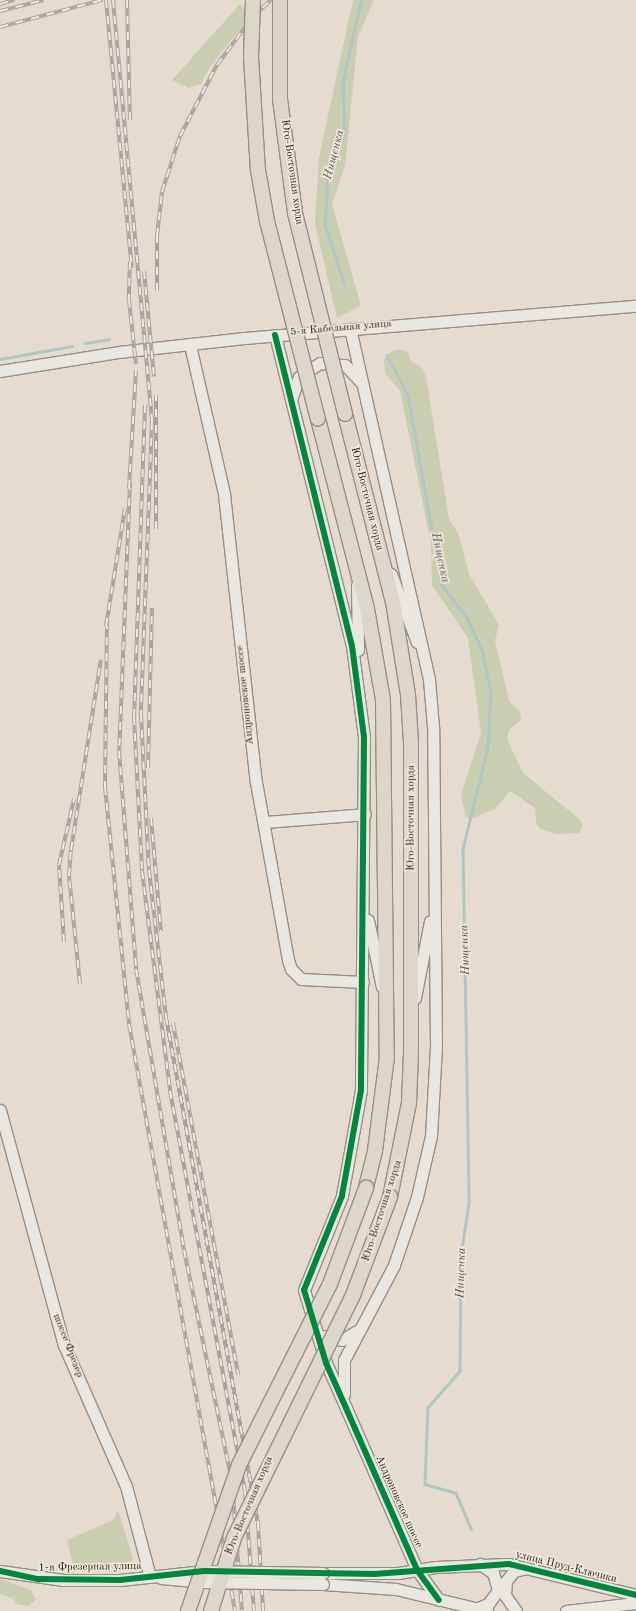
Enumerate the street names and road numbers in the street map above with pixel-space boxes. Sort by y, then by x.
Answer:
street label: Юго-Восточная хорда [277,119,305,225]
street label: 5-я Кабельная улица [290,318,392,340]
street label: Юго-Восточная хорда [347,446,385,552]
street label: Андроновское шоссе [234,645,258,745]
street label: Юго-Восточная хорда [405,765,419,871]
street label: Юго-Восточная хорда [360,1158,406,1264]
street label: шоссе Фрезер [49,1312,85,1380]
street label: Андроновское шоссе [372,1454,424,1550]
street label: Юго-Восточная хорда [223,1455,277,1557]
street label: улица Пруд-Ключики [514,1549,618,1587]
street label: 1-я Фрезерная улица [38,1561,142,1575]

